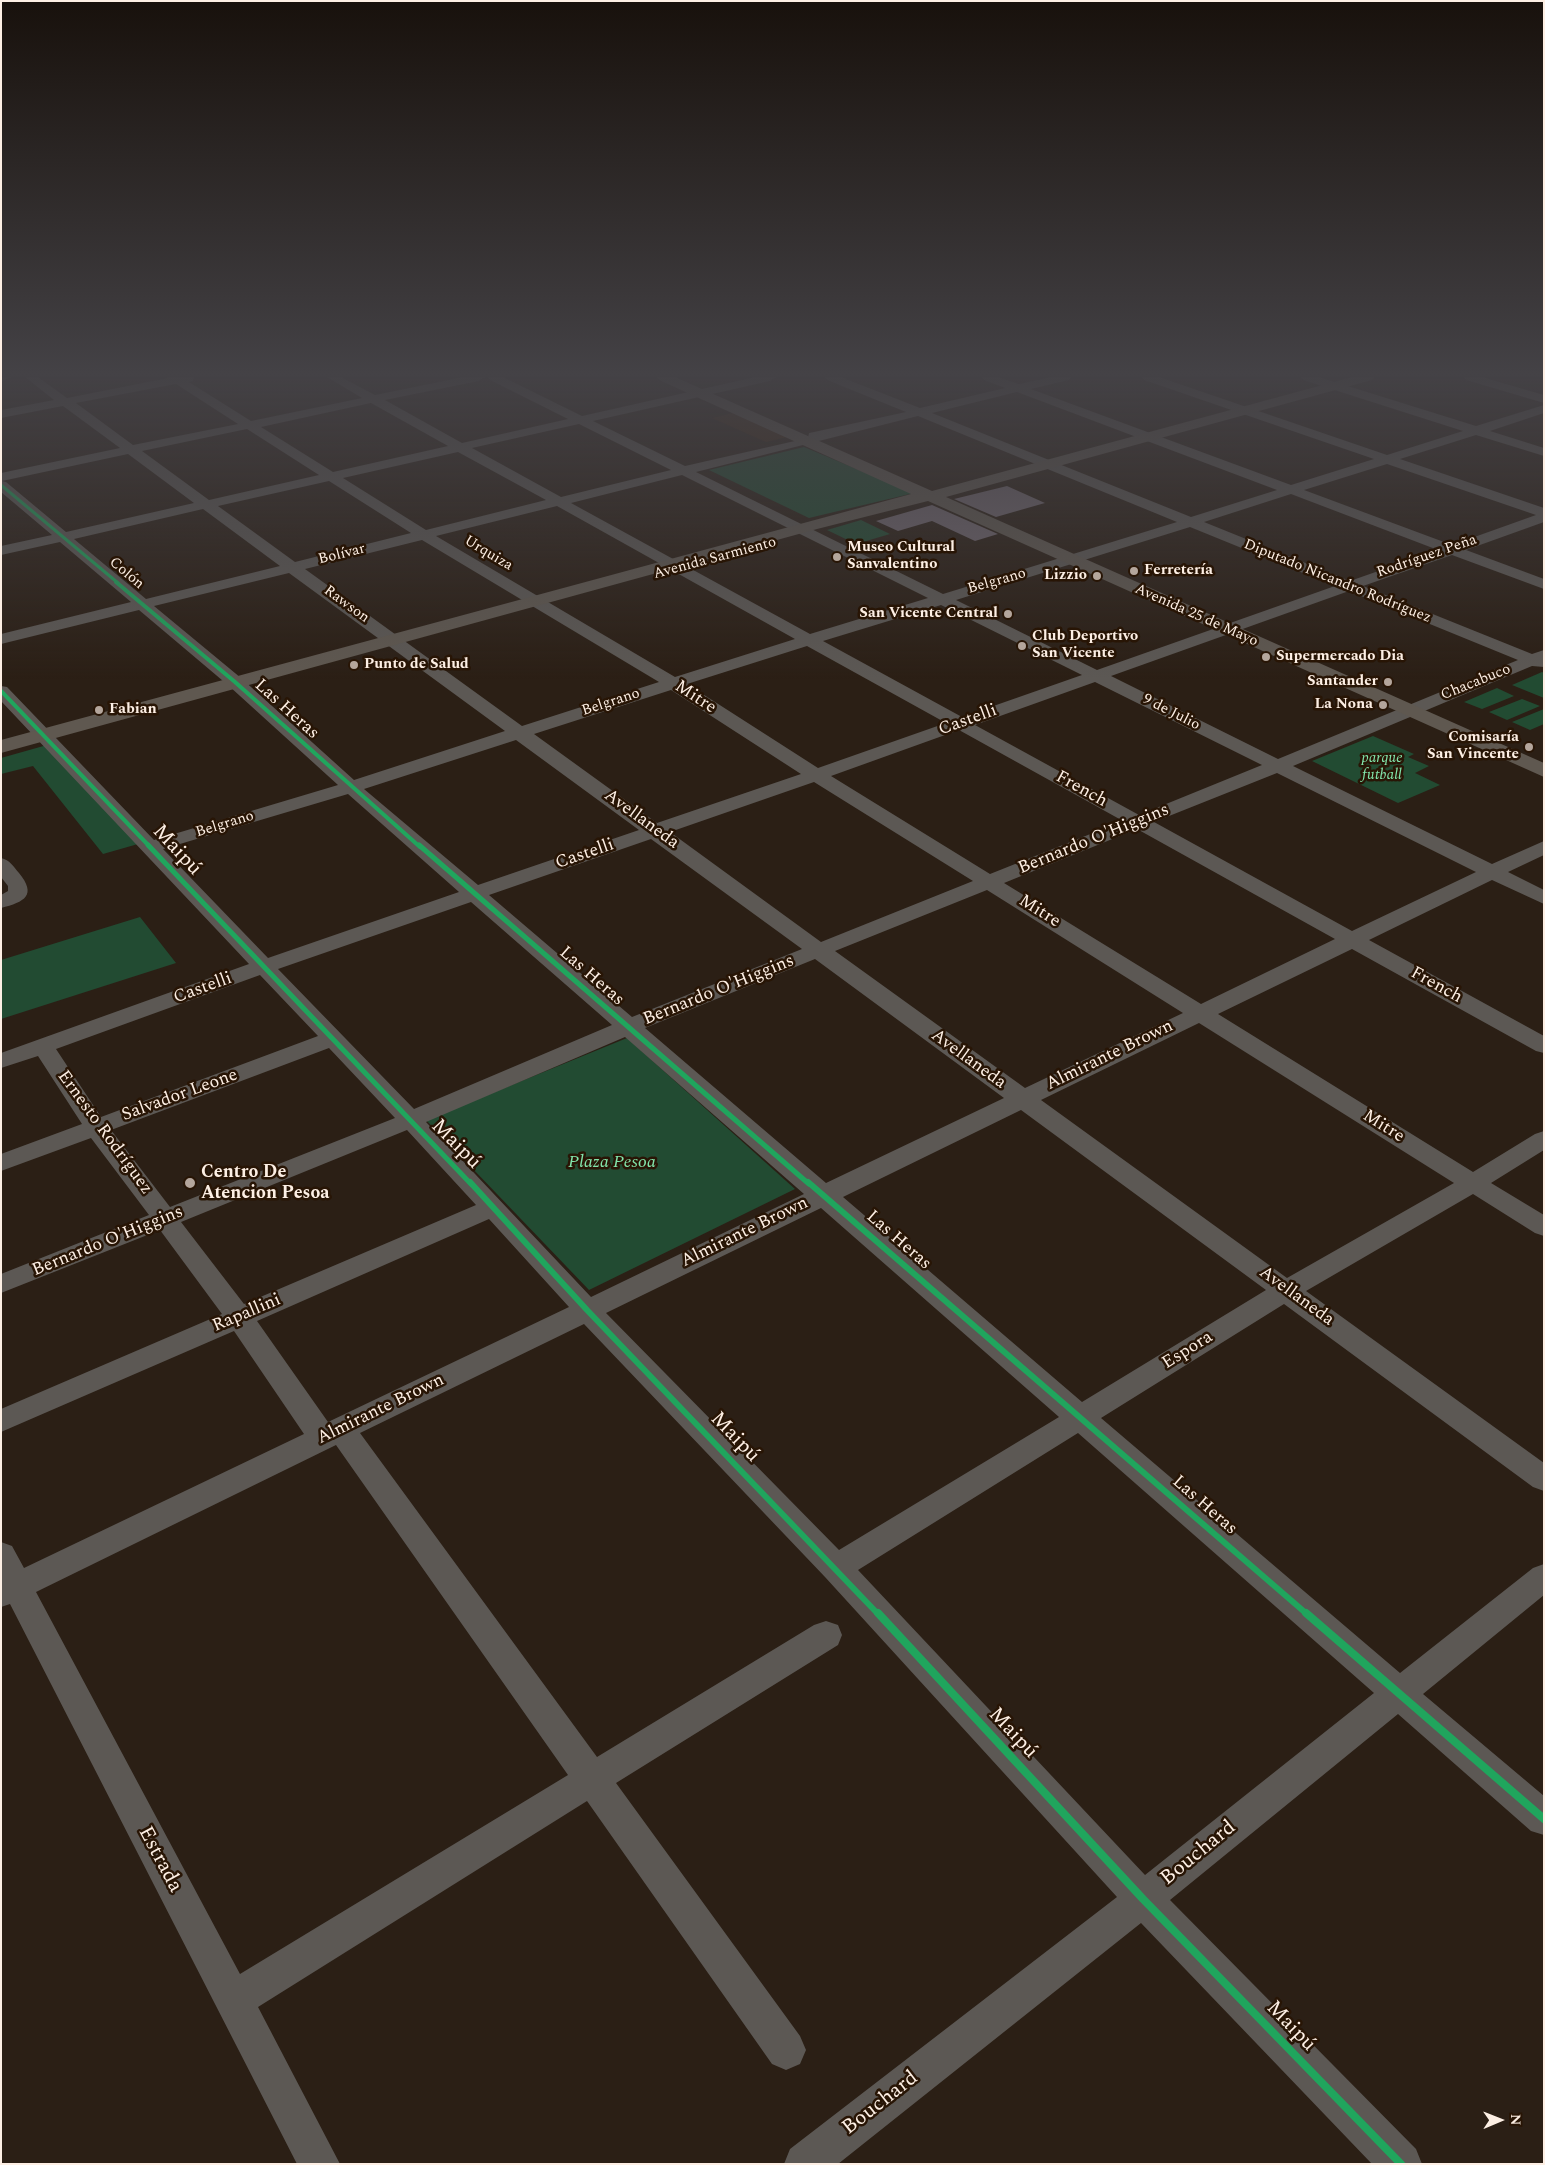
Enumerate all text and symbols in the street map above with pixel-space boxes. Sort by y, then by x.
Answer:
street label: Rodríguez Peña [1375,531,1479,583]
street label: Urquiza [460,532,516,576]
street label: Avenida Sarmiento [652,534,778,584]
street label: Diputado Nicandro Rodríguez [1241,536,1433,628]
place label: Museo Cultural Sanvalentino [847,539,955,574]
street label: Bolívar [317,540,367,570]
marker: Museo Cultural Sanvalentino [831,551,843,563]
street label: Colón [105,554,147,594]
place label: Ferretería [1144,562,1213,580]
street label: Belgrano [966,565,1028,599]
marker: Ferretería [1128,565,1140,577]
place label: Lizzio [1044,567,1087,585]
marker: Lizzio [1091,570,1103,582]
street label: Avenida 25 de Mayo [1132,581,1260,651]
street label: Rawson [320,582,372,628]
place label: San Vicente Central [859,605,998,623]
marker: San Vicente Central [1002,608,1014,620]
place label: Club Deportivo San Vicente [1032,628,1138,663]
marker: Club Deportivo San Vicente [1016,640,1028,652]
place label: Supermercado Dia [1276,648,1404,666]
marker: Supermercado Dia [1260,651,1272,663]
place label: Punto de Salud [364,656,469,674]
marker: Punto de Salud [348,659,360,671]
street label: Chacabuco [1439,661,1513,705]
place label: Santander [1307,673,1378,691]
street label: Las Heras [249,675,323,745]
marker: Santander [1382,676,1394,688]
street label: Mitre [670,677,720,719]
street label: Belgrano [580,685,642,721]
street label: 9 de Julio [1139,691,1203,735]
place label: La Nona [1314,696,1373,714]
marker: La Nona [1377,699,1389,711]
street label: Castelli [936,700,1000,742]
place label: Fabian [109,701,157,719]
marker: Fabian [93,704,105,716]
place label: Comisaría San Vincente [1427,729,1519,764]
marker: Comisaría San Vincente [1523,741,1535,753]
park label: parque futball [1361,750,1403,785]
street label: French [1051,767,1111,813]
street label: Avellaneda [599,786,683,854]
street label: Bernardo O'Higgins [1015,800,1173,880]
street label: Belgrano [194,808,256,842]
street label: Maipú [146,820,206,882]
street label: Castelli [553,835,617,875]
street label: Mitre [1014,891,1064,933]
street label: Las Heras [554,943,628,1011]
street label: Bernardo O'Higgins [640,951,798,1031]
street label: French [1406,963,1466,1009]
street label: Castelli [171,968,235,1010]
street label: Almirante Brown [1043,1016,1177,1096]
street label: Avellaneda [926,1026,1010,1094]
street label: Salvador Leone [119,1065,241,1127]
street label: Ernesto Rodríguez [52,1067,156,1199]
street label: Mitre [1358,1106,1408,1148]
street label: Maipú [425,1115,485,1175]
park label: Plaza Pesoa [568,1152,656,1174]
place label: Centro De Atencion Pesoa [201,1162,330,1204]
marker: Centro De Atencion Pesoa [183,1176,197,1190]
street label: Almirante Brown [678,1193,812,1273]
street label: Bernardo O'Higgins [29,1202,187,1282]
street label: Las Heras [861,1207,935,1275]
street label: Avellaneda [1254,1263,1338,1331]
street label: Rapallini [210,1290,284,1338]
street label: Espora [1159,1327,1217,1375]
street label: Almirante Brown [314,1370,448,1450]
street label: Maipú [704,1407,764,1469]
street label: Las Heras [1167,1472,1241,1540]
street label: Maipú [982,1703,1042,1765]
street label: Bouchard [1156,1816,1242,1892]
street label: Estrada [131,1823,187,1897]
street label: Maipú [1260,1996,1320,2058]
street label: Bouchard [838,2066,924,2142]
north arrow [1475,2095,1525,2145]
text: N [1505,2114,1526,2126]

